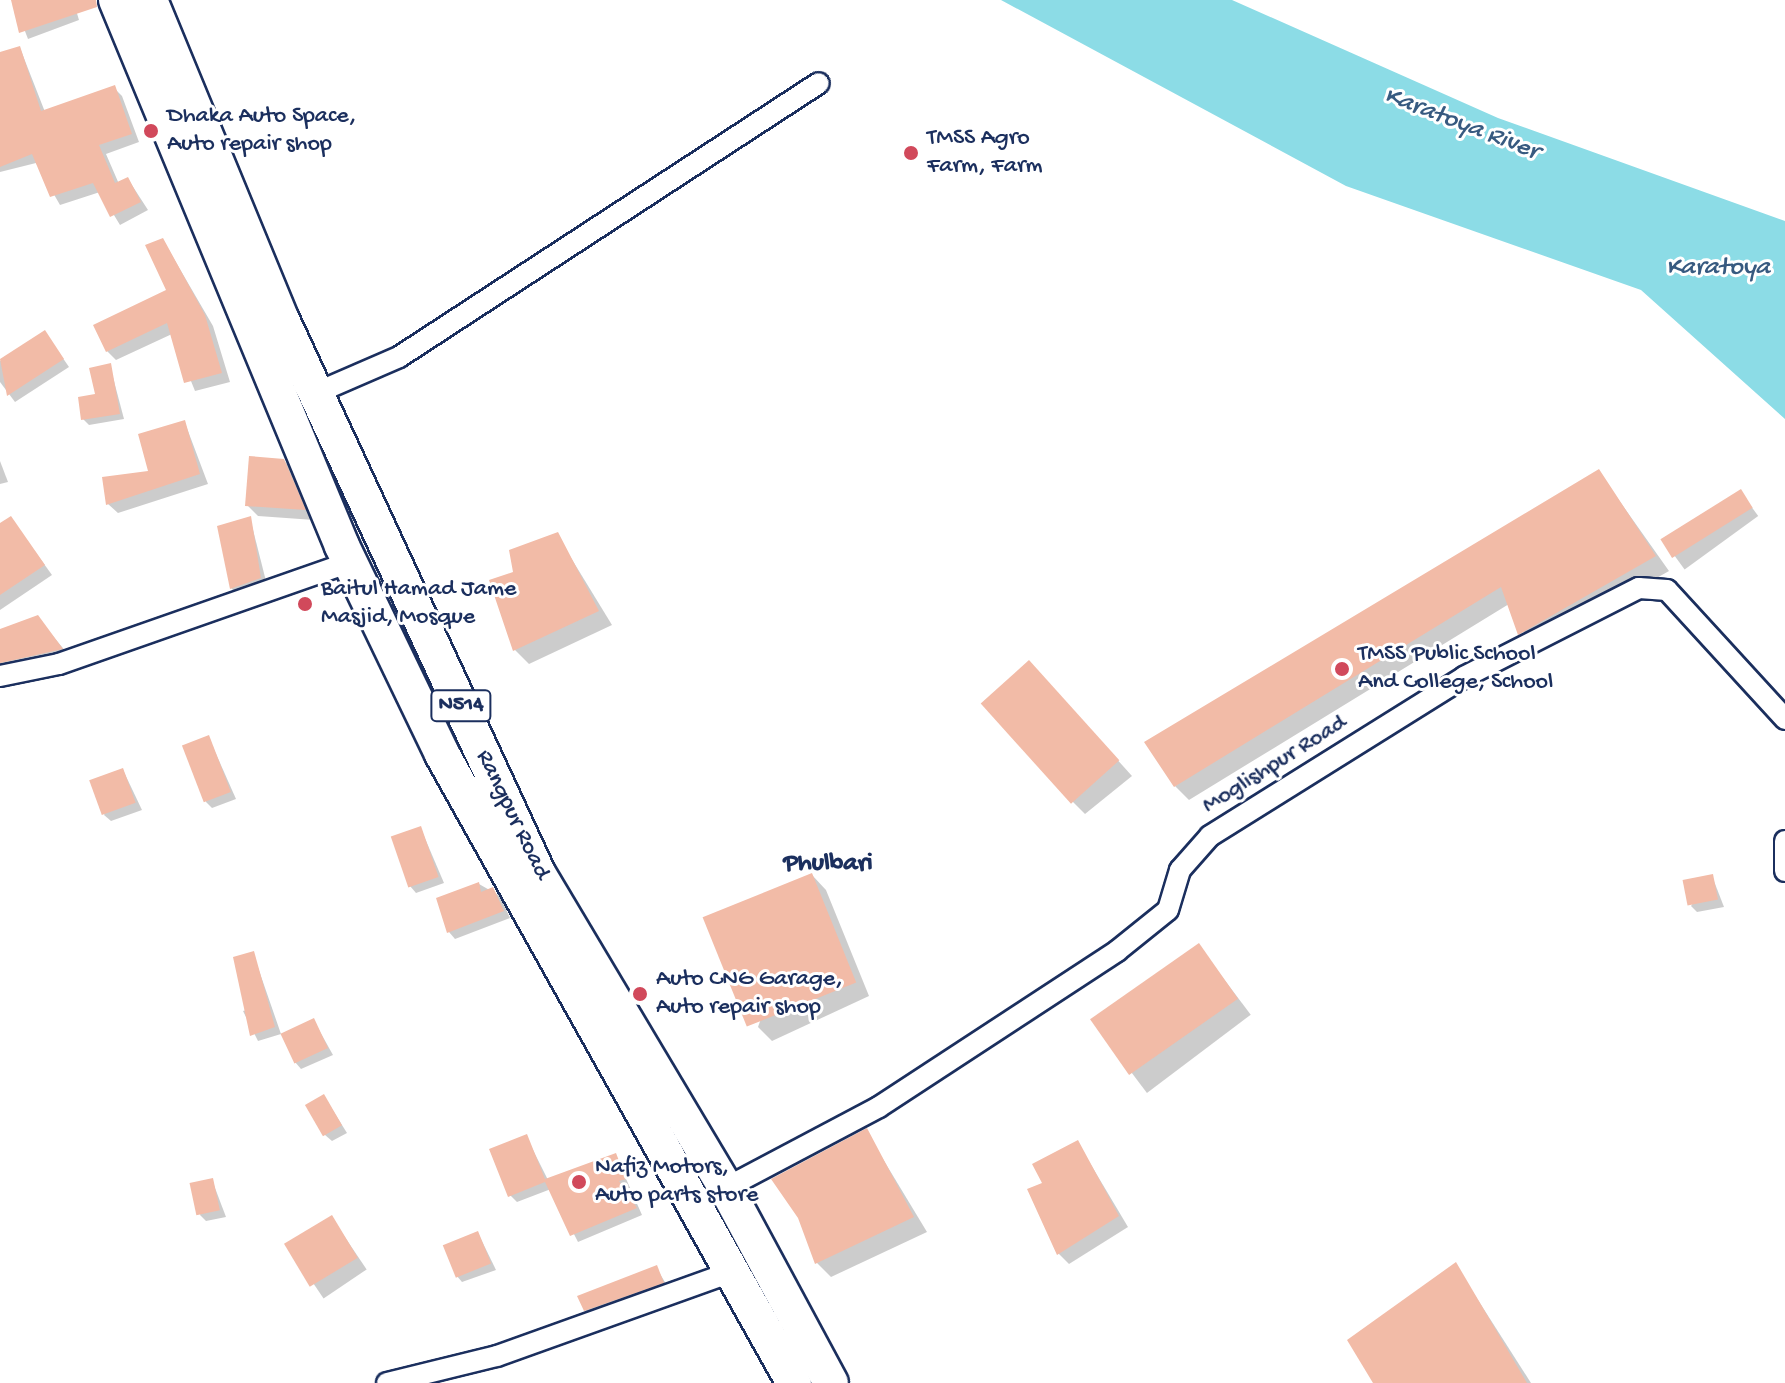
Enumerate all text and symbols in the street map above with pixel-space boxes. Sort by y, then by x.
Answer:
water label: Karatoya River [1379,81,1543,169]
place label: Dhaka Auto Space, Auto repair shop [167,103,356,159]
marker: Dhaka Auto Space, Auto repair shop [142,122,160,140]
place label: TMSS Agro Farm, Farm [927,125,1043,181]
marker: TMSS Agro Farm, Farm [902,144,920,162]
water label: Karatoya [1666,253,1770,285]
place label: Baitul Hamad Jame Masjid, Mosque [321,576,516,632]
marker: Baitul Hamad Jame Masjid, Mosque [296,595,314,613]
place label: TMSS Public School And College, School [1358,641,1553,697]
marker: TMSS Public School And College, School [1333,660,1351,678]
road number: N514 [429,688,493,724]
street label: Moglishpur Road [1198,709,1352,821]
street label: Rangpur Road [468,745,556,885]
district label: Phulbari [783,849,873,881]
place label: Auto CNG Garage, Auto repair shop [656,966,843,1022]
marker: Auto CNG Garage, Auto repair shop [631,985,649,1003]
place label: Nafiz Motors, Auto parts store [595,1154,758,1210]
marker: Nafiz Motors, Auto parts store [570,1173,588,1191]

